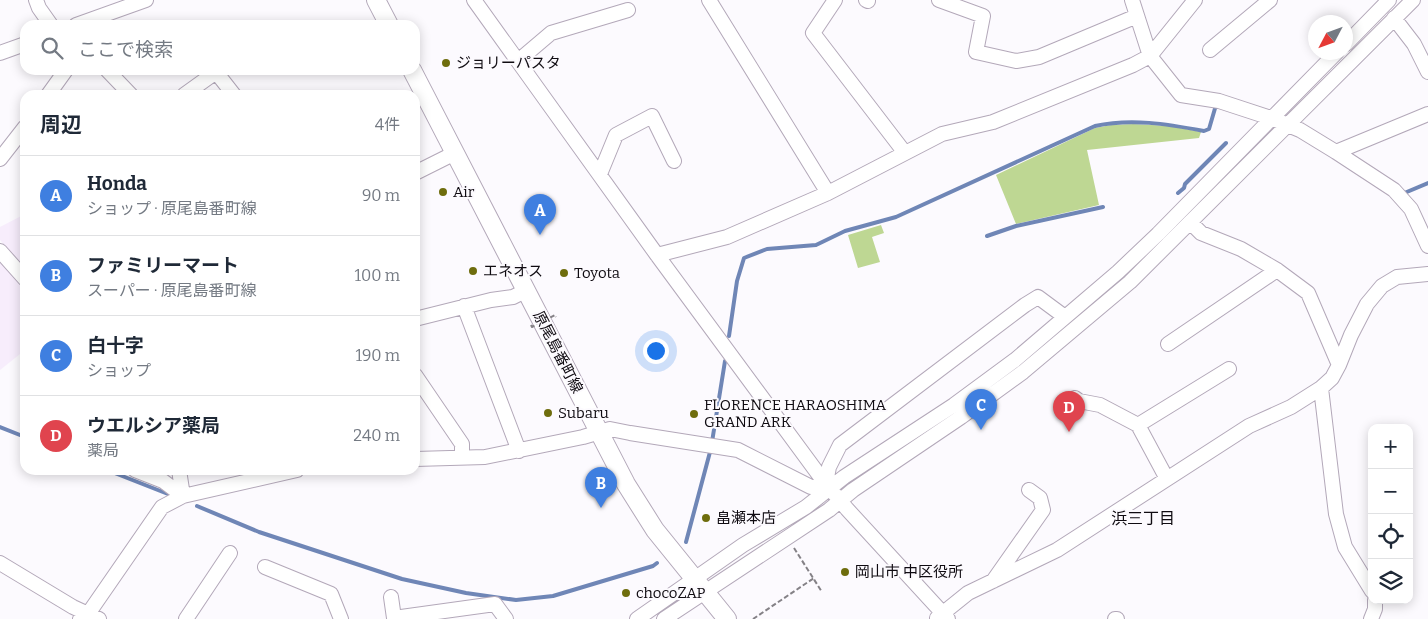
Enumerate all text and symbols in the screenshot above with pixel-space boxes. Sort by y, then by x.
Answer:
north arrow [1308,15,1353,60]
search box [20,20,420,75]
icon: search [38,34,66,62]
text: ここで検索 [78,38,173,61]
place label: ジョリーパスタ [456,54,561,72]
marker: ジョリーパスタ [440,57,452,69]
text: 周辺 [40,112,82,138]
text: 4件 [375,115,400,134]
text: Honda [87,172,147,195]
place label: Air [453,183,475,201]
text: A [50,186,62,205]
text: 90 m [362,186,400,205]
marker: Air [437,186,449,198]
pin: A [524,194,556,235]
text: ショップ · 原尾島番町線 [87,199,257,218]
text: ファミリーマート [87,254,239,277]
place label: エネオス [483,262,543,280]
place label: Toyota [574,264,620,282]
marker: エネオス [467,265,479,277]
text: B [51,266,61,285]
text: 100 m [355,266,400,285]
marker: Toyota [558,267,570,279]
text: スーパー · 原尾島番町線 [87,281,257,300]
street label: 原尾島番町線 [530,308,586,396]
text: 白十字 [87,334,144,357]
your location [643,338,669,364]
text: C [51,346,61,365]
text: 190 m [355,346,400,365]
text: ショップ [87,361,151,380]
pin: C [965,389,997,430]
pin: D [1053,391,1085,432]
place label: FLORENCE HARAOSHIMA GRAND ARK [704,396,887,431]
place label: Subaru [558,404,609,422]
marker: Subaru [542,407,554,419]
marker: FLORENCE HARAOSHIMA GRAND ARK [688,408,700,420]
text: ウエルシア薬局 [87,414,220,437]
map controls [1368,424,1413,604]
button: + [1368,424,1413,469]
text: D [50,426,62,445]
text: 240 m [353,426,400,445]
text: 薬局 [87,441,119,460]
pin: B [585,467,617,508]
button: − [1368,469,1413,514]
place label: 畠瀬本店 [716,509,776,527]
district label: 浜三丁目 [1111,509,1175,528]
marker: 畠瀬本店 [700,512,712,524]
button: locate [1368,514,1413,559]
button: layers [1368,559,1413,604]
place label: 岡山市 中区役所 [855,563,963,581]
marker: 岡山市 中区役所 [839,566,851,578]
place label: chocoZAP [636,584,706,602]
marker: chocoZAP [620,587,632,599]

